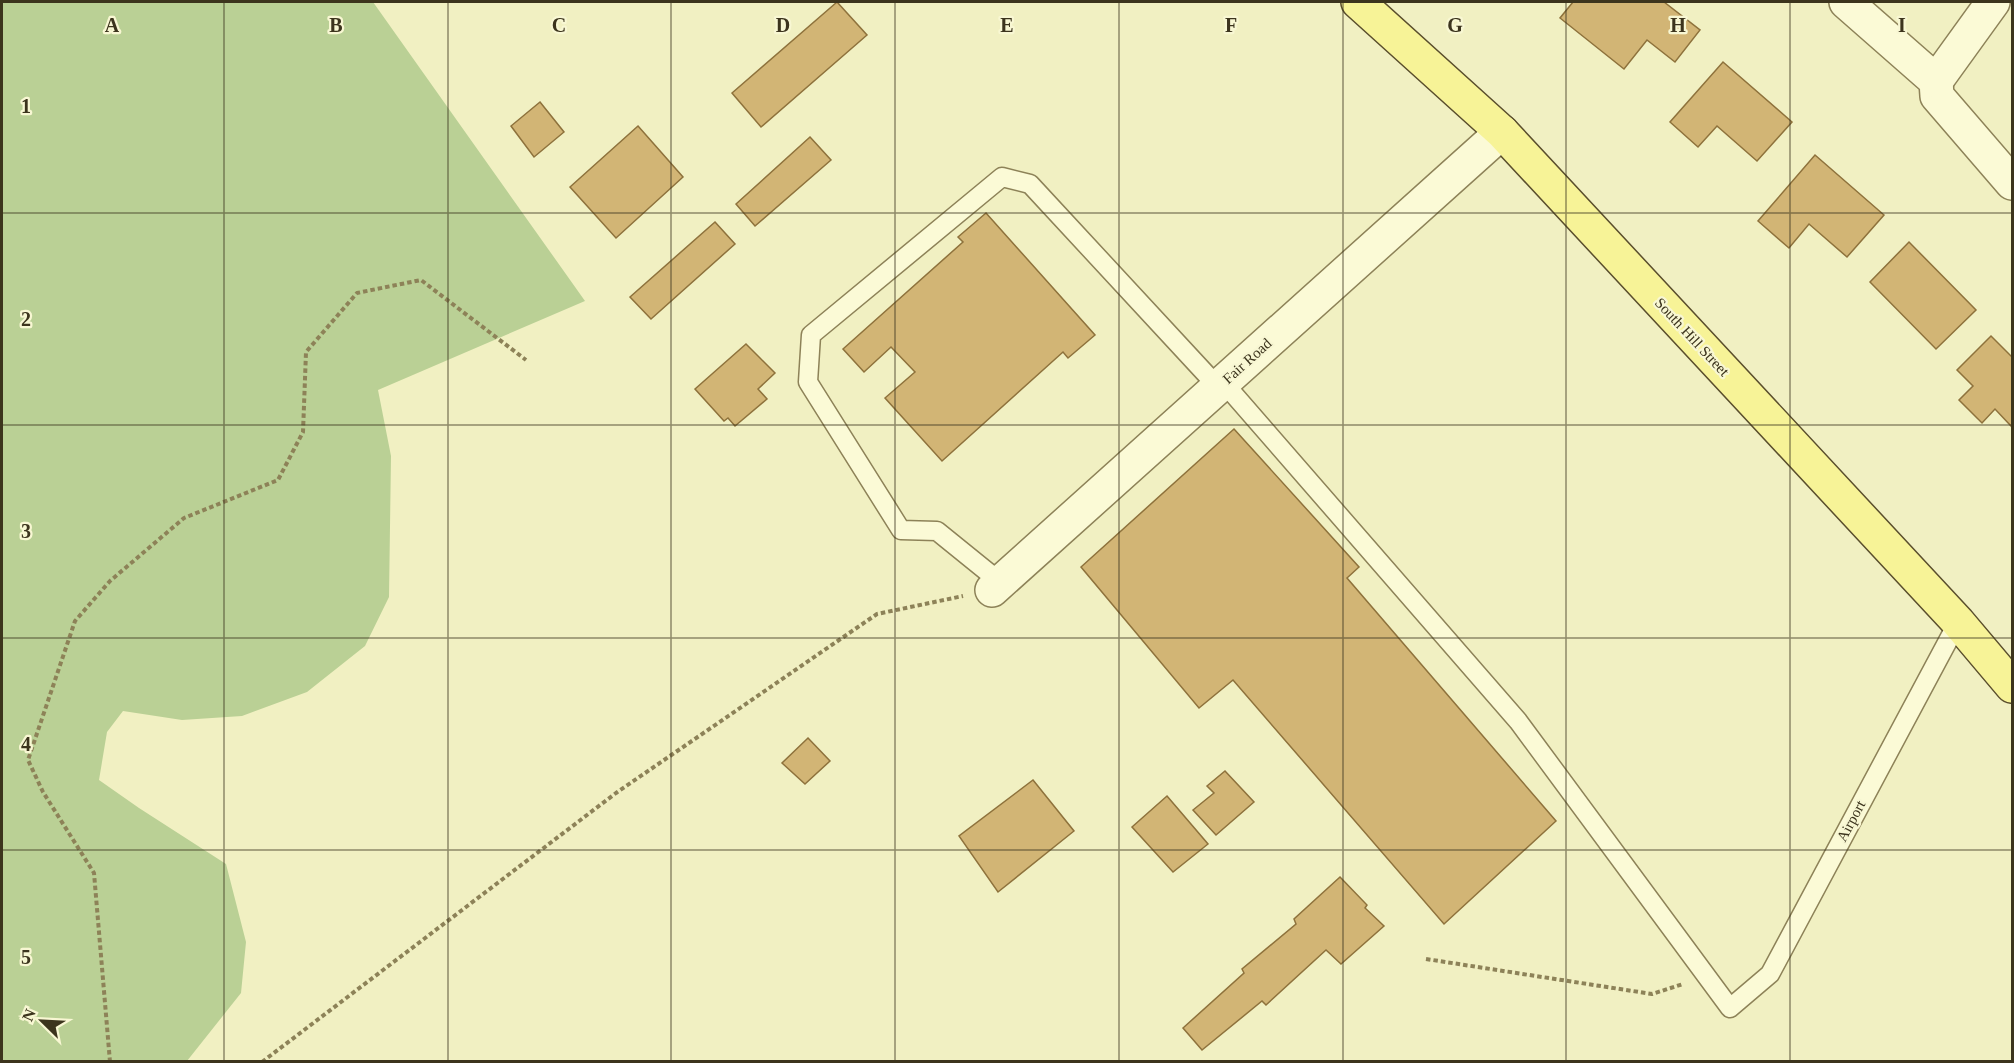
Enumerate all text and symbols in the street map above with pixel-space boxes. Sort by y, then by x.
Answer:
text: A [105,14,120,36]
text: B [329,14,343,36]
text: C [552,14,566,36]
text: D [776,14,790,36]
text: E [1000,14,1014,36]
text: F [1225,14,1237,36]
text: G [1447,14,1463,36]
text: H [1670,14,1686,36]
text: I [1898,14,1906,36]
text: 1 [21,95,31,117]
street label: South Hill Street [1652,295,1733,380]
text: 2 [21,308,31,330]
street label: Fair Road [1220,335,1275,387]
text: 3 [21,520,31,542]
text: 4 [21,733,31,755]
street label: Airport [1834,797,1869,844]
text: 5 [21,946,31,968]
north arrow [12,991,72,1051]
text: N [19,1006,39,1024]

